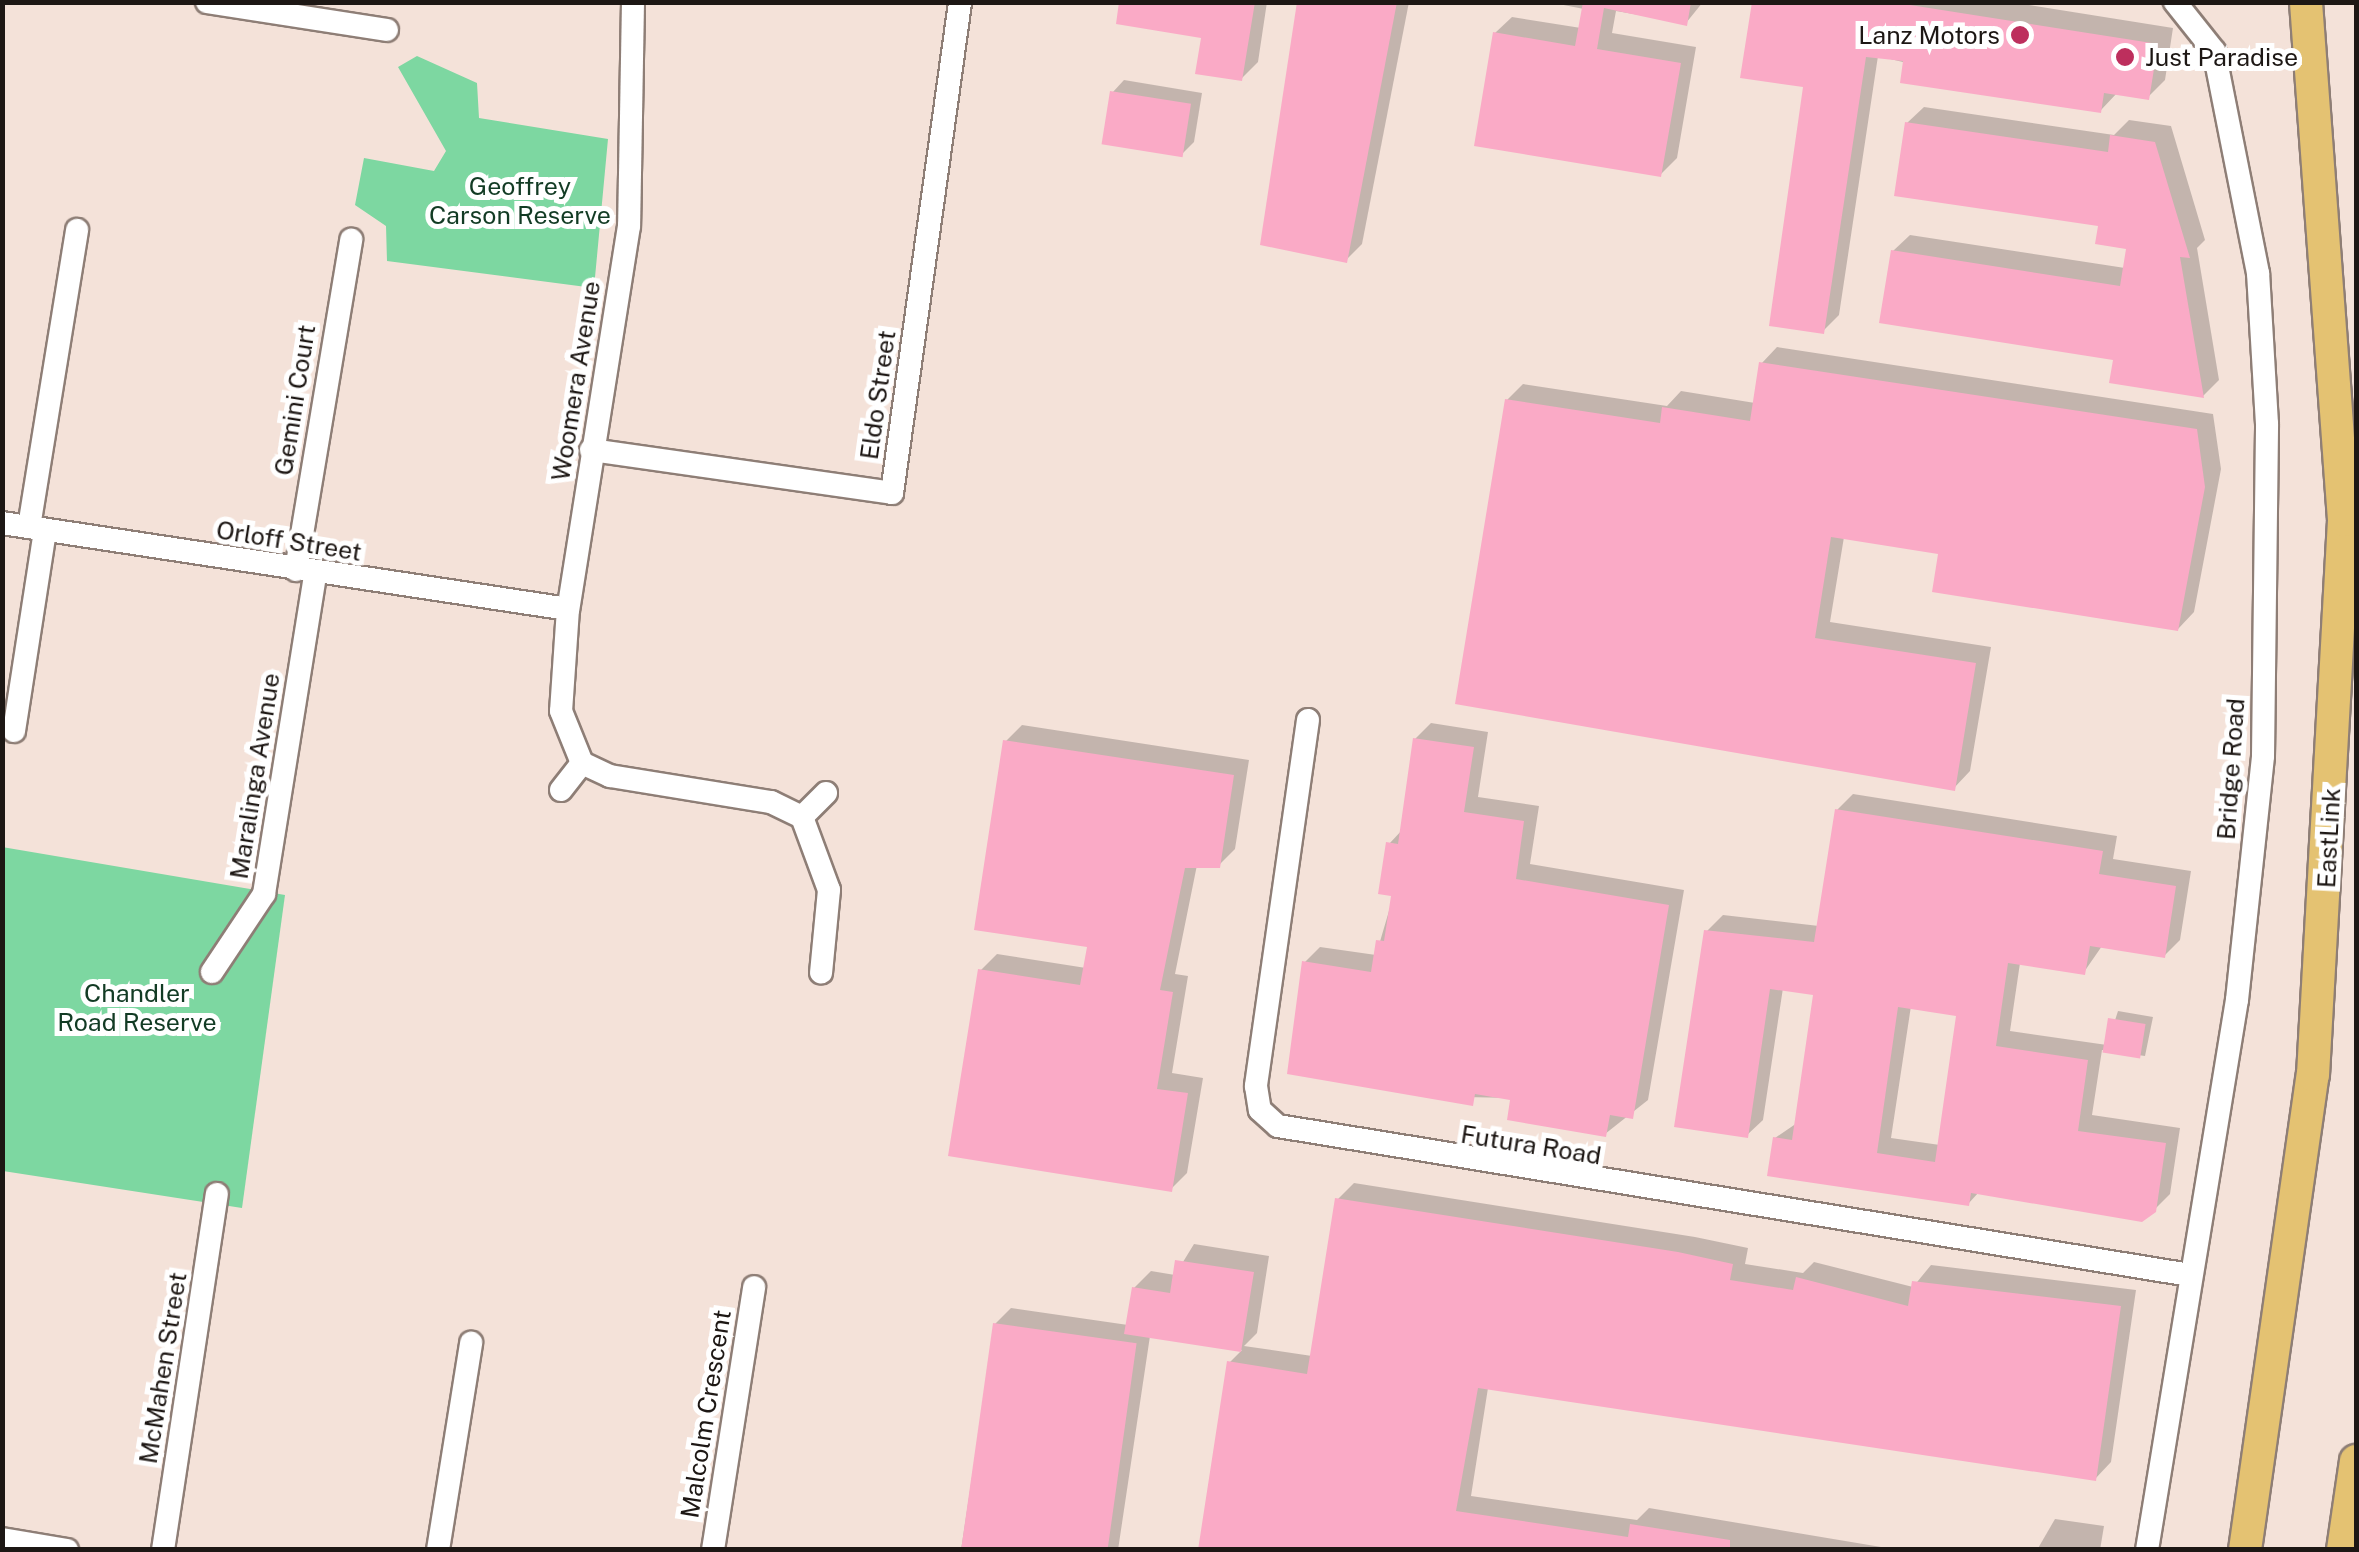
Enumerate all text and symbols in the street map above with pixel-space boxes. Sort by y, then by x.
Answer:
place label: Lanz Motors [1858,20,2000,50]
marker: Lanz Motors [2009,24,2031,46]
place label: Just Paradise [2145,42,2298,72]
marker: Just Paradise [2114,46,2136,68]
park label: Geoffrey Carson Reserve [429,172,611,231]
street label: Woomera Avenue [545,279,607,483]
street label: Gemini Court [268,322,322,478]
street label: Eldo Street [854,328,902,462]
street label: Orloff Street [214,515,364,567]
street label: Maralinga Avenue [224,671,286,881]
street label: Bridge Road [2211,697,2251,841]
street label: EastLink [2311,787,2347,889]
park label: Chandler Road Reserve [57,979,217,1038]
street label: Futura Road [1459,1119,1603,1171]
street label: McMahen Street [133,1270,193,1466]
street label: Malcolm Crescent [675,1308,737,1520]

